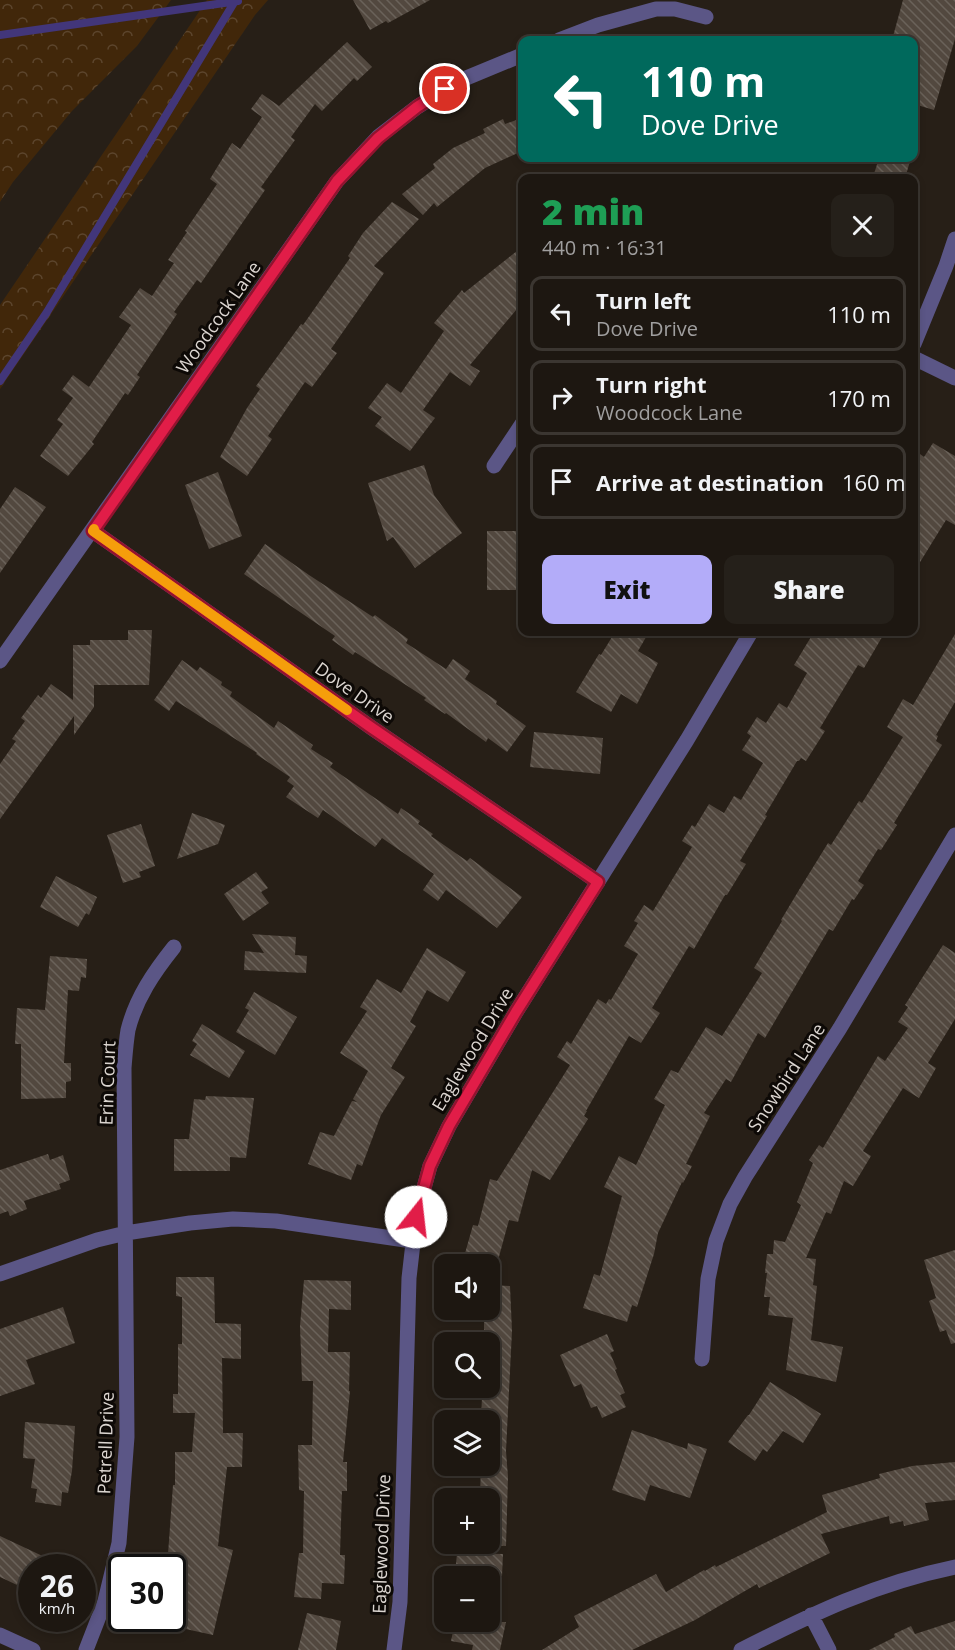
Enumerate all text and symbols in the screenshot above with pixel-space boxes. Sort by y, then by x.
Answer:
text: 110 m [641,52,765,109]
icon: left [542,60,620,138]
pin [419,63,470,114]
icon: arrive [428,72,461,105]
text: Dove Drive [641,106,779,143]
text: 2 min [542,187,644,236]
button: close [831,194,894,257]
text: 440 m · 16:31 [542,234,667,261]
street label: Woodcock Lane [170,256,266,378]
text: Turn left [596,285,691,315]
icon: left [545,297,578,330]
text: 110 m [827,299,891,329]
text: Dove Drive [596,315,698,342]
text: Turn right [596,369,707,399]
icon: right [545,381,578,414]
text: 170 m [827,383,891,413]
text: Woodcock Lane [596,399,743,426]
icon: arrive [545,465,578,498]
text: Arrive at destination [596,467,824,497]
text: 160 m [842,467,906,497]
button: Exit [542,555,712,624]
button: Share [724,555,894,624]
street label: Dove Drive [311,656,399,728]
street label: Eaglewood Drive [426,983,518,1115]
street label: Snowbird Lane [742,1018,830,1136]
street label: Erin Court [94,1040,120,1126]
position arrow [384,1185,448,1249]
map controls [434,1254,500,1632]
button: sound [434,1254,500,1320]
button: search [434,1332,500,1398]
street label: Petrell Drive [91,1391,119,1495]
button: layers [434,1410,500,1476]
street label: Eaglewood Drive [367,1474,395,1614]
button: + [434,1488,500,1554]
speed limit sign: 30 [108,1554,186,1632]
text: 26 [40,1565,74,1606]
button: − [434,1566,500,1632]
text: km/h [39,1598,75,1618]

